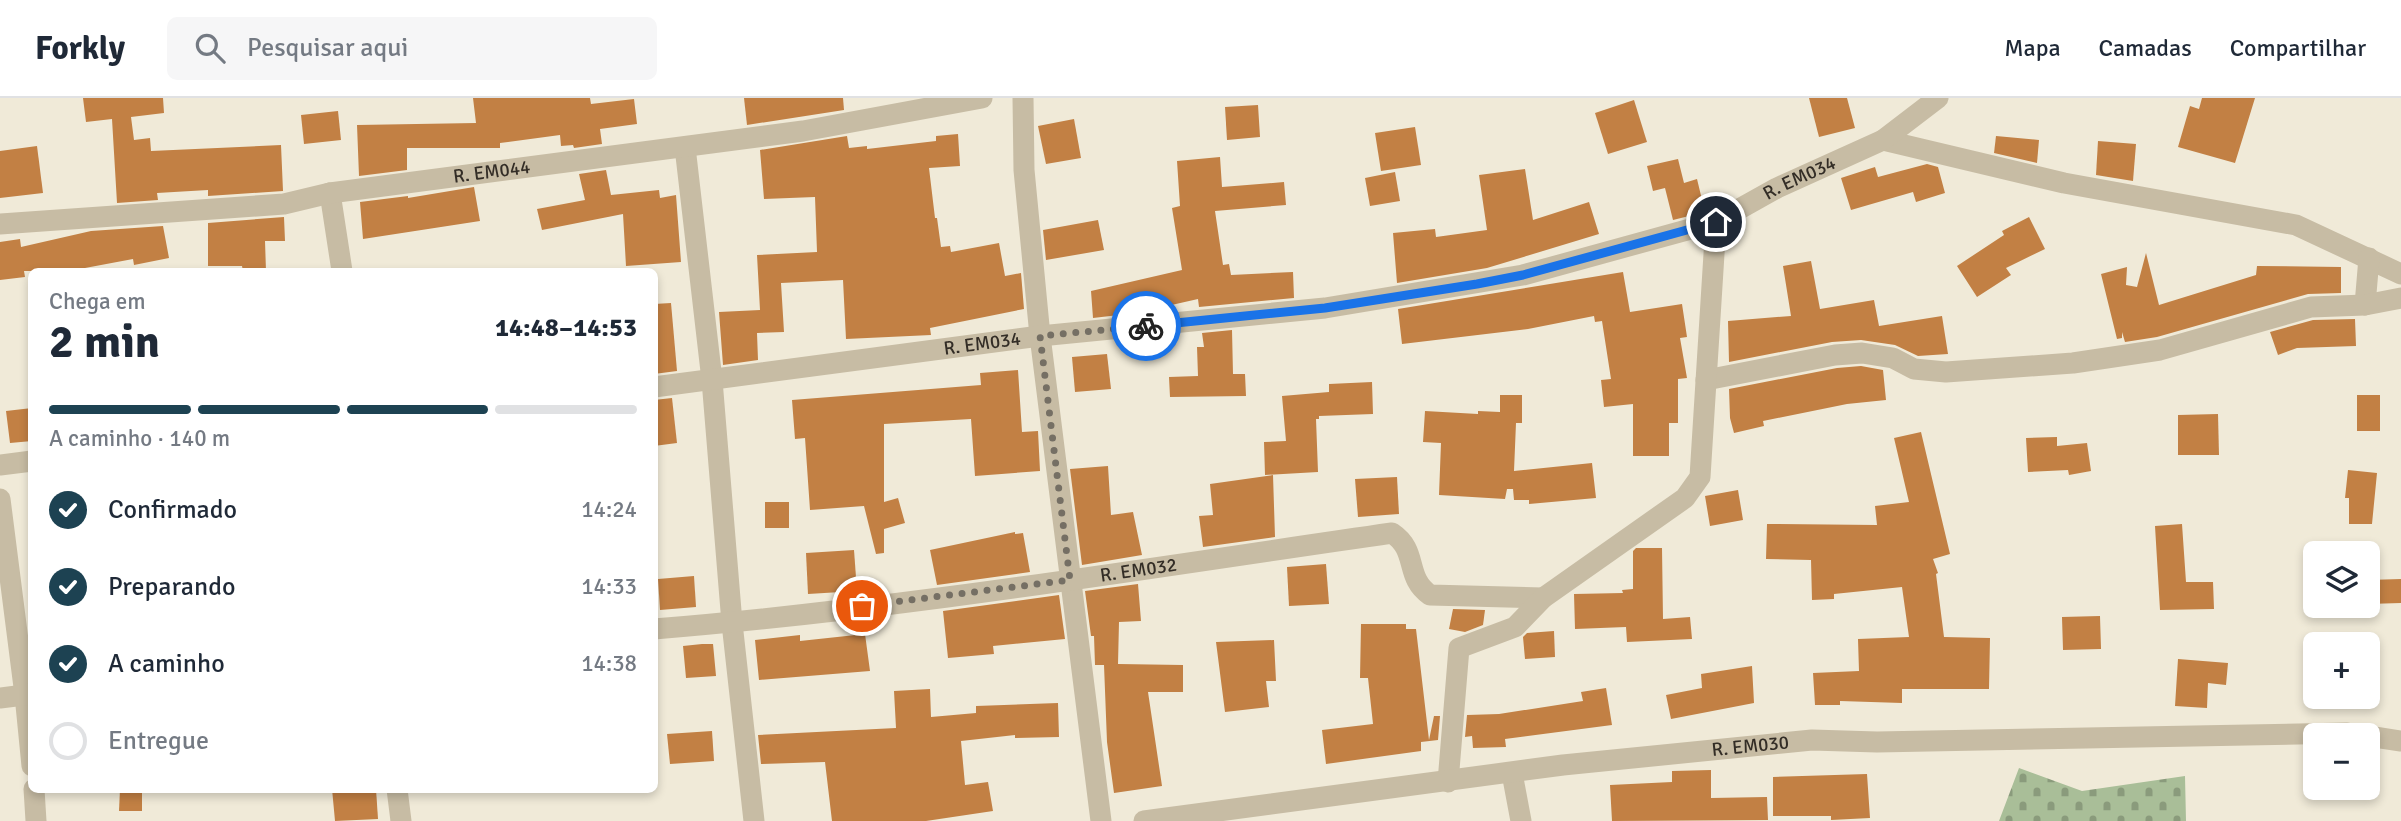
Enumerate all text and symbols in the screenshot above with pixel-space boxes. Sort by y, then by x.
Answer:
search box [167,17,657,80]
text: Forkly [35,28,125,69]
icon: search [191,29,229,67]
text: Pesquisar aqui [247,32,408,64]
text: Mapa [2004,33,2061,63]
text: Camadas [2099,33,2192,63]
text: Compartilhar [2230,33,2366,63]
street label: R. EM034 [1759,151,1840,205]
street label: R. EM044 [452,155,532,189]
pin [1686,192,1746,252]
icon: home [1697,203,1735,241]
text: Chega em [49,287,146,316]
courier [1111,291,1181,361]
icon: bike [1127,307,1165,345]
text: 14:48–14:53 [495,312,637,344]
text: 2 min [49,314,160,370]
street label: R. EM034 [942,327,1022,361]
text: A caminho · 140 m [49,424,230,453]
icon: check [49,491,87,529]
text: Confirmado [108,494,237,526]
text: 14:24 [581,495,637,524]
map controls [2303,541,2380,800]
button: layers [2303,541,2380,618]
street label: R. EM032 [1098,553,1179,588]
icon: check [49,568,87,606]
text: Preparando [108,571,235,603]
text: 14:33 [581,572,637,601]
pin [832,576,892,636]
icon: bag [843,587,881,625]
button: + [2303,632,2380,709]
icon: check [49,645,87,683]
text: A caminho [108,648,225,680]
text: 14:38 [581,649,637,678]
button: − [2303,723,2380,800]
text: Entregue [108,725,209,757]
street label: R. EM030 [1711,730,1790,762]

